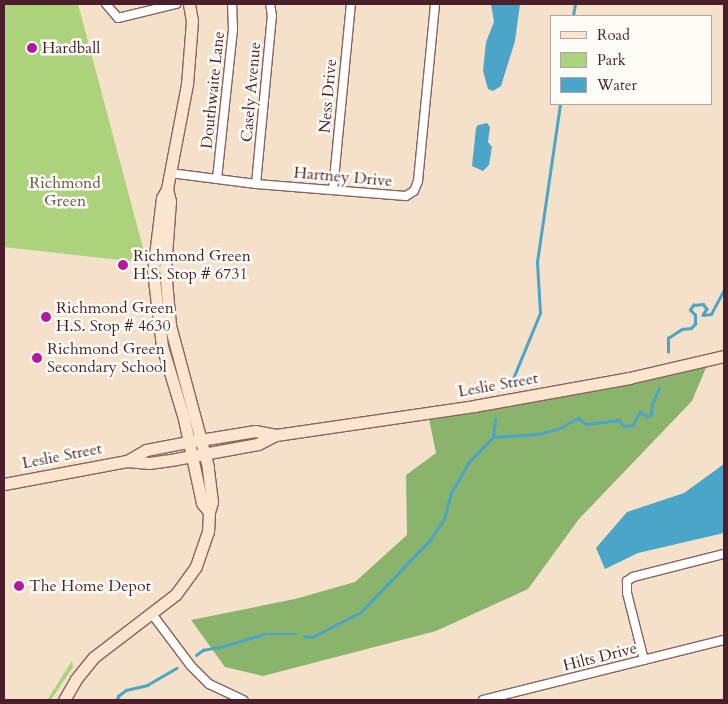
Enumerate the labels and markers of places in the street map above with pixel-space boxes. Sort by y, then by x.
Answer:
place label: Hardball [42,38,100,58]
marker: Hardball [26,42,38,54]
place label: Richmond Green H.S. Stop # 6731 [133,246,251,284]
marker: Richmond Green H.S. Stop # 6731 [117,259,129,271]
place label: Richmond Green H.S. Stop # 4630 [56,298,174,336]
marker: Richmond Green H.S. Stop # 4630 [40,311,52,323]
place label: Richmond Green Secondary School [47,339,167,377]
marker: Richmond Green Secondary School [31,352,43,364]
place label: The Home Depot [29,576,151,596]
marker: The Home Depot [13,580,25,592]

